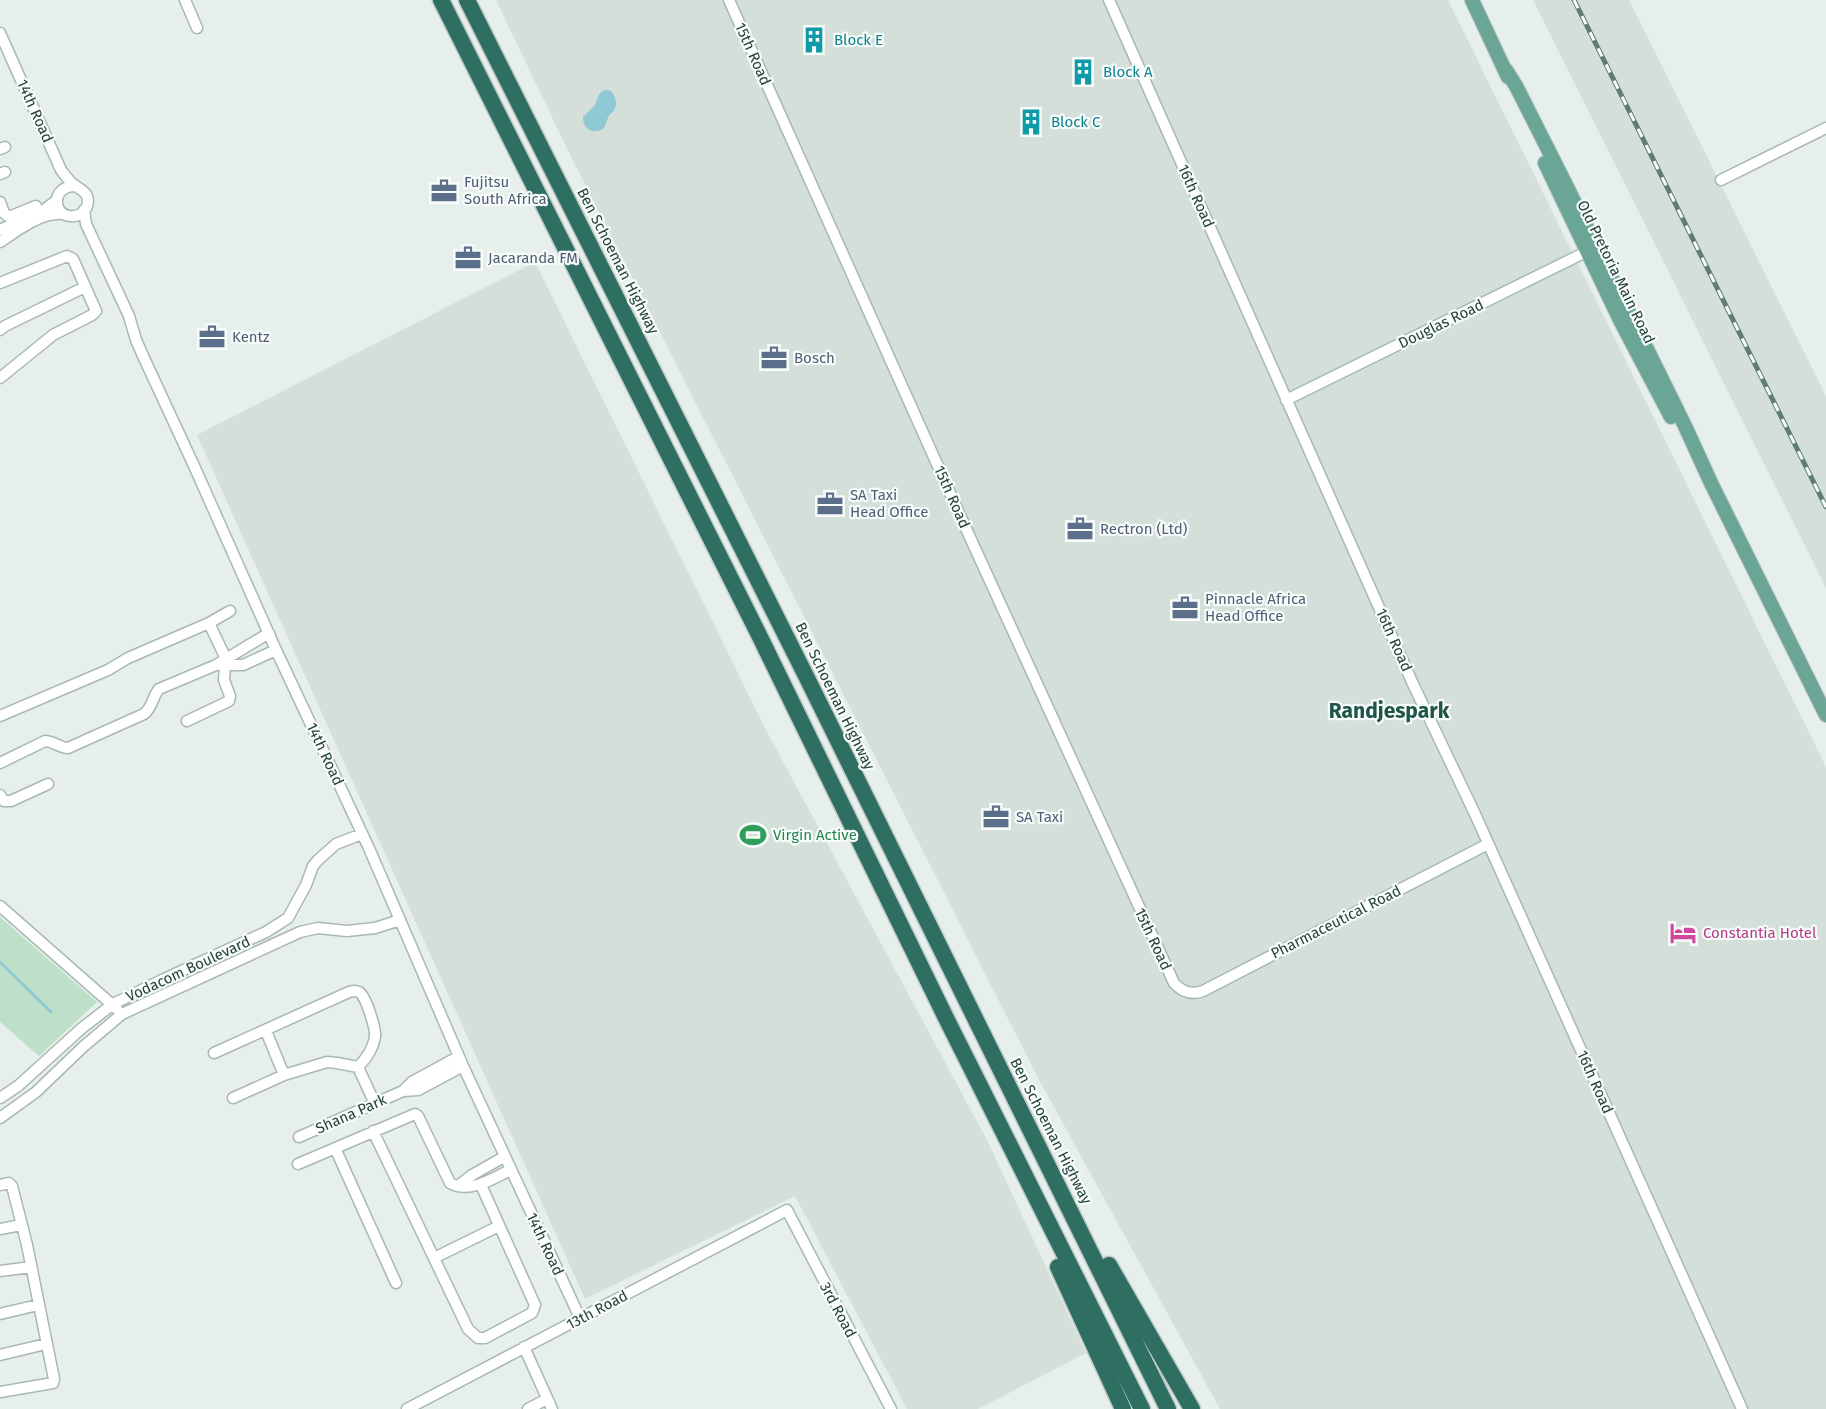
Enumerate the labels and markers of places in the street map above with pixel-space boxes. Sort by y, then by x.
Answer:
building icon: Block E [799,25,829,55]
place label: Block E [834,31,883,49]
building icon: Block A [1068,57,1098,87]
place label: Block A [1103,63,1153,81]
building icon: Block C [1016,107,1046,137]
place label: Block C [1051,113,1101,131]
place label: Fujitsu South Africa [464,173,547,208]
office icon: Fujitsu South Africa [429,176,459,206]
office icon: Jacaranda FM [453,243,483,273]
place label: Jacaranda FM [488,249,578,267]
office icon: Kentz [197,322,227,352]
place label: Kentz [232,328,270,346]
office icon: Bosch [759,343,789,373]
place label: Bosch [794,349,835,367]
place label: SA Taxi Head Office [850,486,928,521]
office icon: SA Taxi Head Office [815,489,845,519]
office icon: Rectron (Ltd) [1065,514,1095,544]
place label: Rectron (Ltd) [1100,520,1188,538]
place label: Pinnacle Africa Head Office [1205,590,1306,625]
office icon: Pinnacle Africa Head Office [1170,593,1200,623]
office icon: SA Taxi [981,802,1011,832]
place label: SA Taxi [1016,808,1063,826]
sports icon: Virgin Active [738,820,768,850]
place label: Virgin Active [773,826,857,844]
hotel icon: Constantia Hotel [1668,918,1698,948]
place label: Constantia Hotel [1703,924,1817,942]

